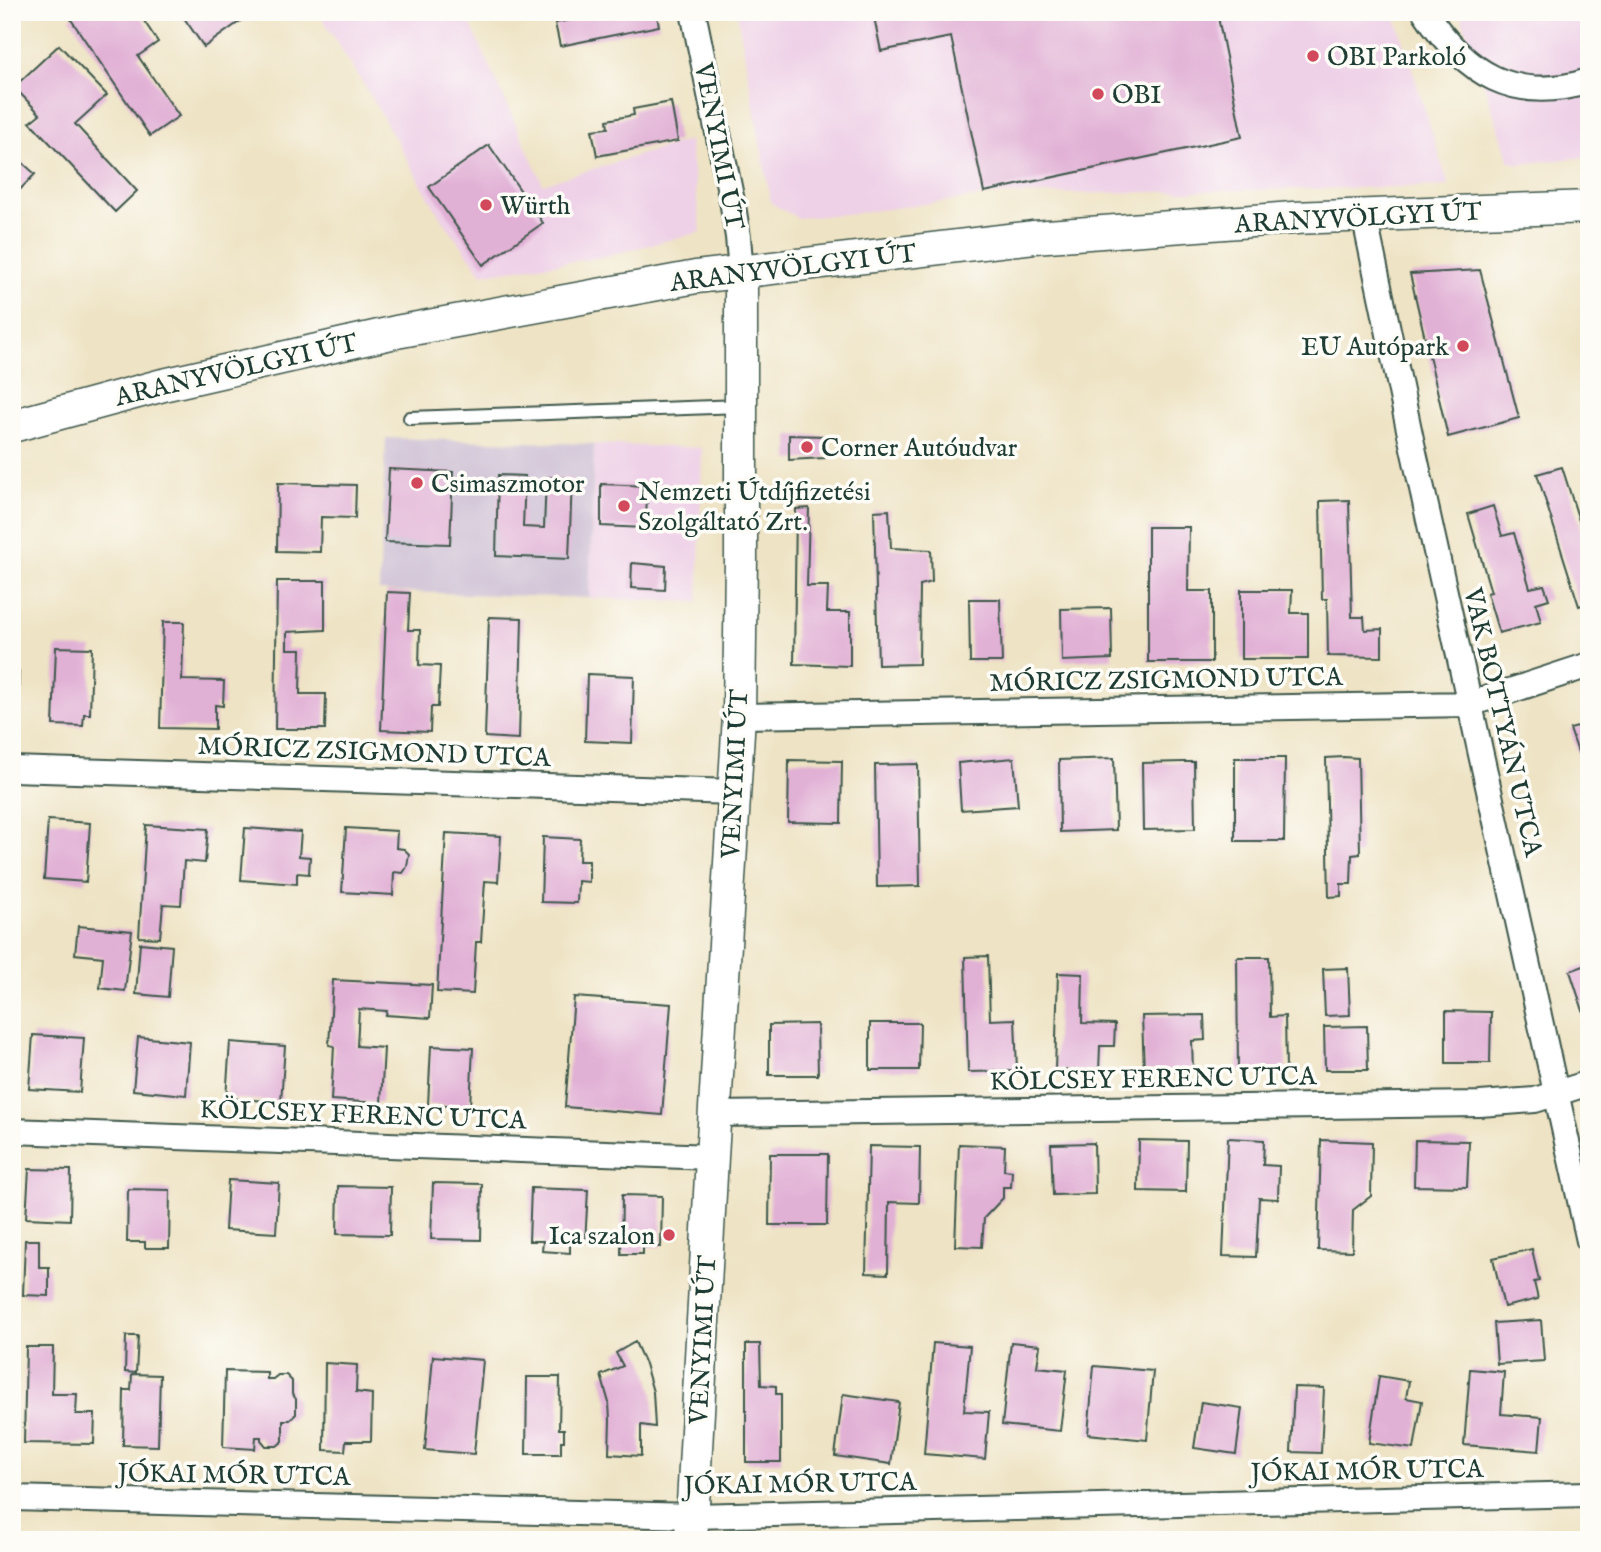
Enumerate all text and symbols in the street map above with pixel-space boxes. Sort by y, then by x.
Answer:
place label: OBI Parkoló [1327,41,1466,74]
marker: OBI Parkoló [1305,48,1321,64]
street label: VENYIMI ÚT [686,59,751,233]
place label: OBI [1112,79,1162,112]
marker: OBI [1090,86,1106,102]
place label: Würth [500,190,571,223]
street label: ARANYVÖLGYI ÚT [1232,196,1483,242]
marker: Würth [478,197,494,213]
street label: ARANYVÖLGYI ÚT [667,237,918,300]
street label: ARANYVÖLGYI ÚT [111,326,361,415]
place label: EU Autópark [1301,331,1450,364]
marker: EU Autópark [1455,338,1471,354]
place label: Corner Autóudvar [821,432,1018,465]
marker: Corner Autóudvar [799,439,815,455]
place label: Csimaszmotor [431,468,585,501]
marker: Csimaszmotor [409,475,425,491]
place label: Nemzeti Útdíjfizetési Szolgáltató Zrt. [638,476,871,539]
marker: Nemzeti Útdíjfizetési Szolgáltató Zrt. [616,498,632,514]
street label: VAK BOTTYÁN UTCA [1455,584,1550,861]
street label: MÓRICZ ZSIGMOND UTCA [989,661,1344,700]
street label: VENYIMI ÚT [715,689,756,861]
street label: MÓRICZ ZSIGMOND UTCA [197,730,553,775]
street label: KÖLCSEY FERENC UTCA [989,1060,1318,1099]
street label: KÖLCSEY FERENC UTCA [199,1093,528,1138]
place label: Ica szalon [549,1220,655,1253]
marker: Ica szalon [661,1227,677,1243]
street label: VENYIMI ÚT [683,1255,724,1427]
street label: JÓKAI MÓR UTCA [1247,1453,1485,1490]
street label: JÓKAI MÓR UTCA [114,1457,352,1494]
street label: JÓKAI MÓR UTCA [680,1466,918,1503]

